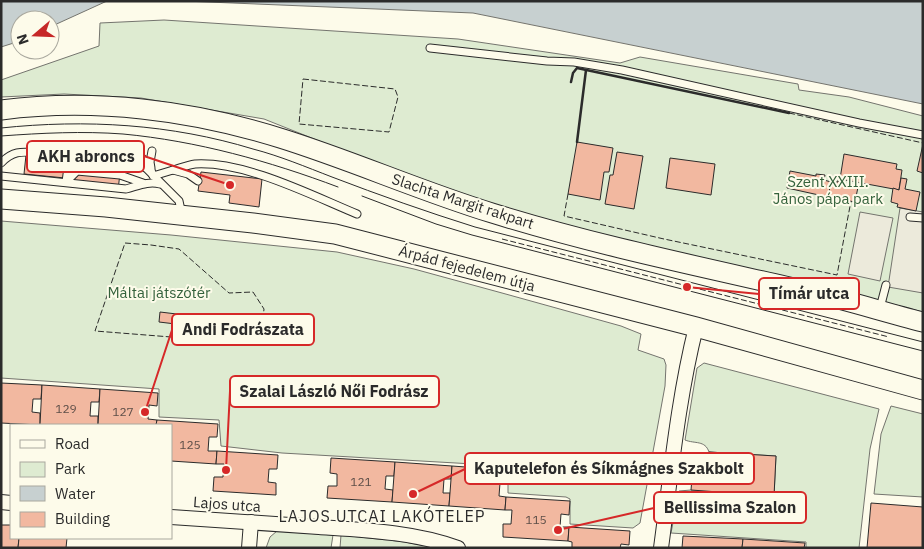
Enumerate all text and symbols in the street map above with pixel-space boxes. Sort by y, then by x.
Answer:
north arrow [10,10,60,60]
text: N [13,32,33,47]
callout: AKH abroncs [27,141,144,172]
text: AKH abroncs [37,146,135,166]
street label: Slachta Margit rakpart [389,169,537,233]
park label: Szent XXIII. János pápa park [773,172,883,208]
street label: Árpád fejedelem útja [397,241,537,295]
callout: Tímár utca [759,278,859,309]
park label: Máltai játszótér [107,283,211,302]
text: Tímár utca [769,283,849,303]
callout: Andi Fodrászata [172,314,314,345]
text: Andi Fodrászata [182,319,304,339]
callout: Szalai László Női Fodrász [230,376,439,407]
text: Szalai László Női Fodrász [239,381,429,401]
house number: 129 [55,401,77,416]
house number: 127 [112,404,134,419]
legend [10,424,172,539]
text: Road [55,434,90,453]
house number: 125 [179,437,201,452]
callout: Kaputelefon és Síkmágnes Szakbolt [465,453,754,484]
text: Kaputelefon és Síkmágnes Szakbolt [474,458,744,478]
text: Park [55,459,85,478]
house number: 121 [350,474,372,489]
text: Water [55,484,96,503]
street label: Lajos utca [193,492,261,516]
callout: Bellissima Szalon [654,492,806,523]
text: Bellissima Szalon [664,497,796,517]
district label: LAJOS UTCAI LAKÓTELEP [278,505,486,526]
text: Building [55,509,110,528]
house number: 115 [525,512,547,527]

